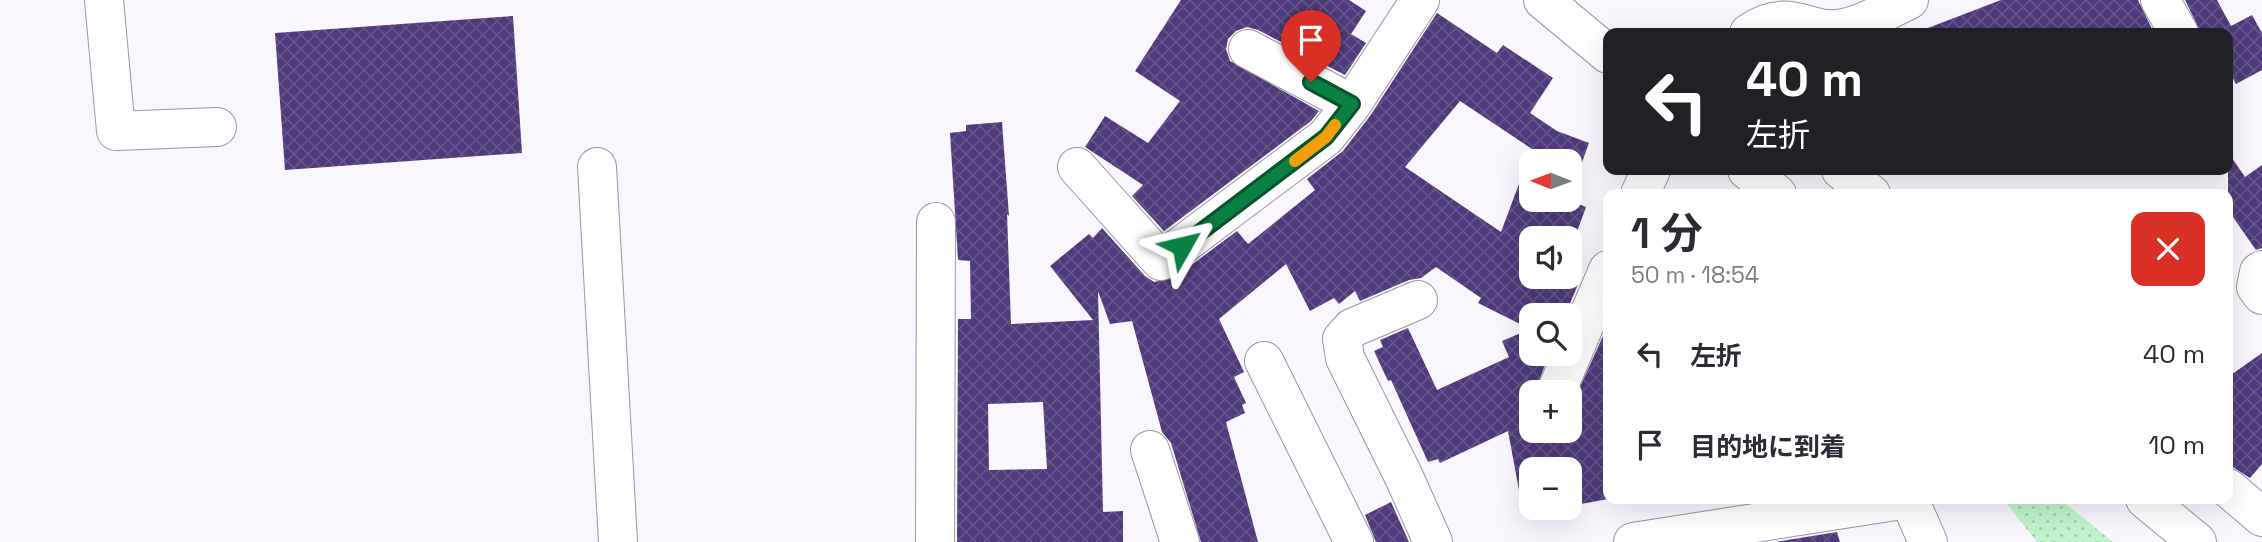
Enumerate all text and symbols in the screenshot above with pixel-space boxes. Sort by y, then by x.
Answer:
pin [1281,10,1341,82]
icon: arrive [1292,21,1330,59]
text: 40 m [1746,48,1863,110]
icon: left [1631,56,1722,147]
text: 左折 [1746,115,1810,155]
north arrow [1519,149,1582,212]
map controls [1519,149,1582,520]
text: 1 分 [1631,207,1703,260]
position arrow [1145,209,1219,283]
button: close [2131,212,2205,286]
button: sound [1519,226,1582,289]
text: 50 m · 18:54 [1631,260,1759,290]
button: search [1519,303,1582,366]
icon: left [1631,335,1669,373]
text: 40 m [2143,337,2205,371]
text: 左折 [1690,339,1742,373]
button: + [1519,380,1582,443]
icon: arrive [1631,426,1669,464]
text: 10 m [2148,428,2205,462]
text: 目的地に到着 [1690,430,1846,464]
button: − [1519,457,1582,520]

